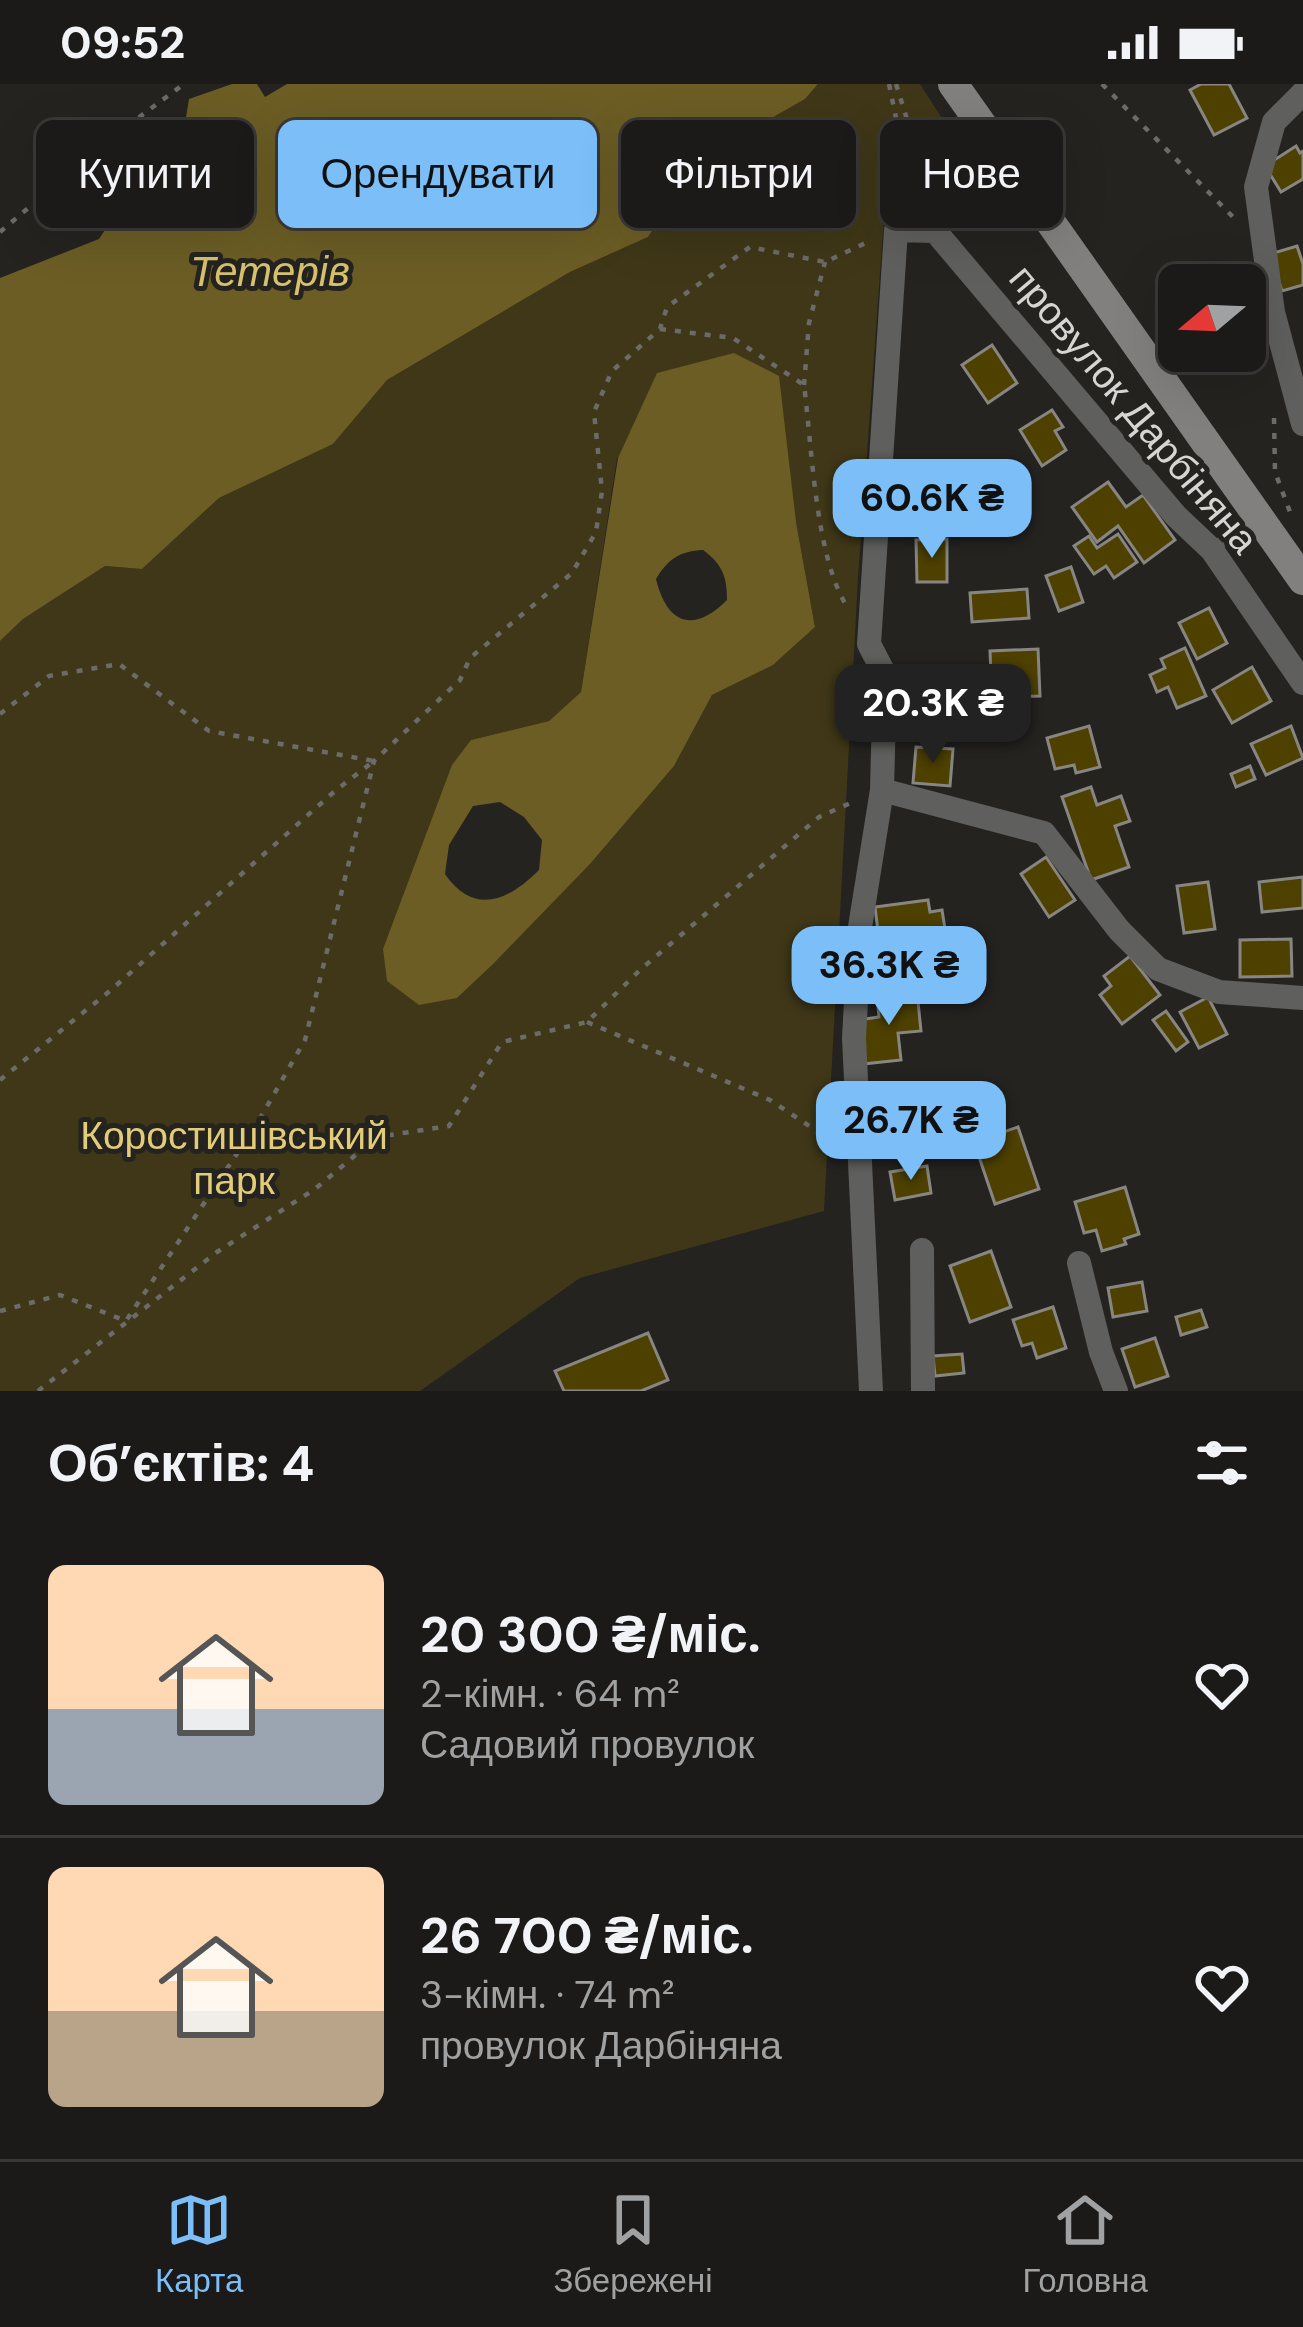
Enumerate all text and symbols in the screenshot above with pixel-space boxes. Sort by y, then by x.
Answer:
text: 09:52 [60,13,185,72]
chip: Купити [36,120,254,228]
chip: Орендувати [278,120,597,228]
chip: Фільтри [621,120,856,228]
chip: Нове [880,120,1063,228]
water label: Тетерів [190,244,350,299]
street label: провулок Дарбіняна [998,254,1270,564]
north arrow [1158,264,1266,372]
map controls [1158,264,1266,372]
pin: 60.6K ₴ [821,459,1043,561]
text: 60.6K ₴ [860,472,1004,523]
pin: 20.3K ₴ [822,664,1044,766]
text: 20.3K ₴ [862,677,1004,728]
pin: 36.3K ₴ [778,926,1000,1028]
text: 36.3K ₴ [819,939,959,990]
pin: 26.7K ₴ [800,1081,1022,1183]
text: 26.7K ₴ [843,1094,979,1145]
park label: Коростишівський парк [80,1110,388,1206]
text: Об’єктів: 4 [48,1430,314,1497]
icon: filters [1189,1430,1255,1496]
text: 20 300 ₴/міс. [420,1601,761,1668]
icon: home [144,1613,288,1757]
icon: heart [1189,1652,1255,1718]
text: 2-кімн. · 64 m² [420,1668,680,1719]
text: Садовий провулок [420,1719,754,1770]
text: 26 700 ₴/міс. [420,1902,754,1969]
icon: home [144,1915,288,2059]
icon: heart [1189,1954,1255,2020]
text: 3-кімн. · 74 m² [420,1969,675,2020]
text: провулок Дарбіняна [420,2020,782,2071]
tab: Карта [155,2187,243,2302]
tab: Збережені [553,2187,713,2302]
tab: Головна [1023,2187,1148,2302]

